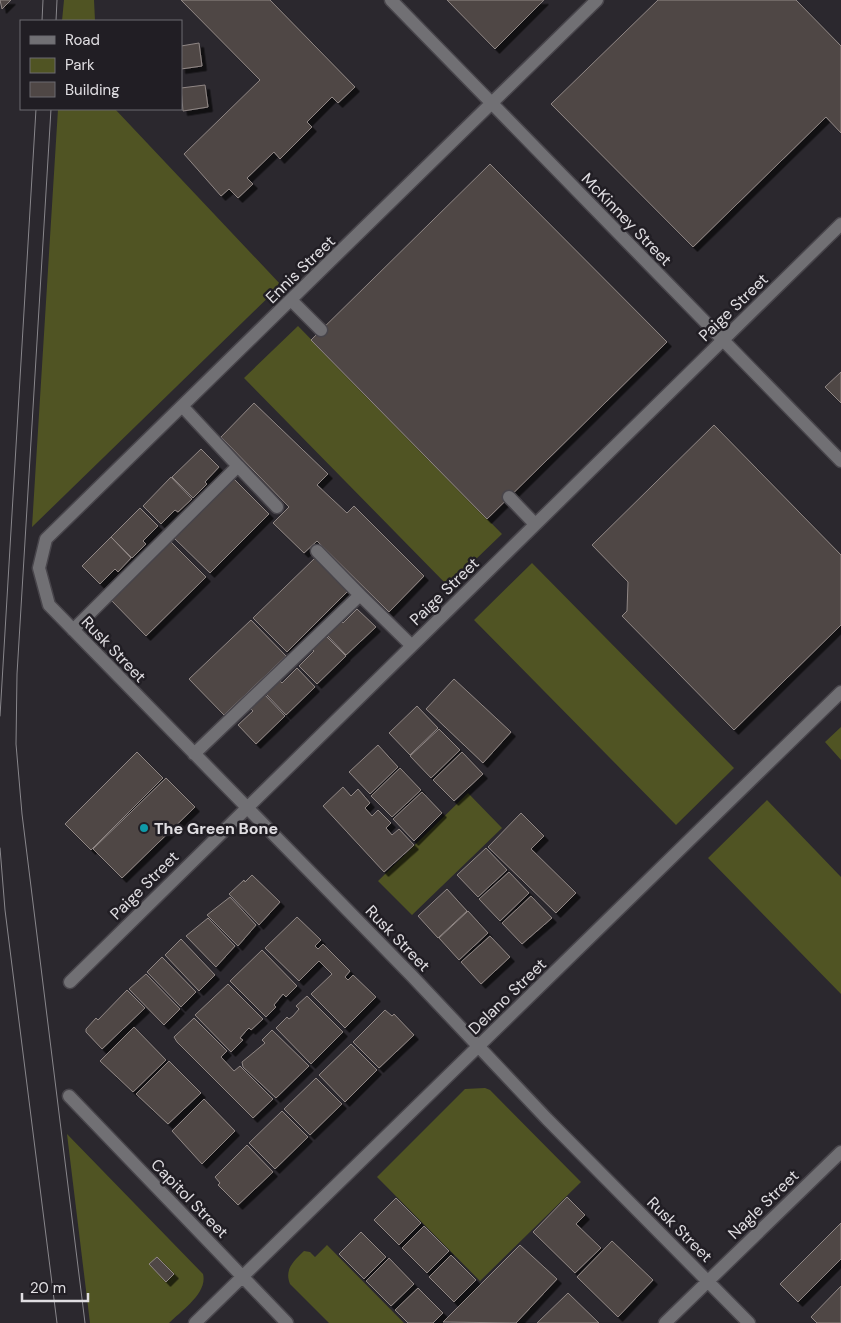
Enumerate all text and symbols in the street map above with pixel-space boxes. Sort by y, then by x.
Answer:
legend [20,20,182,110]
text: Road [65,30,100,50]
text: Park [65,55,95,75]
text: Building [65,80,120,100]
street label: McKinney Street [577,168,676,270]
street label: Ennis Street [261,231,340,308]
street label: Paige Street [694,269,773,346]
street label: Paige Street [405,553,484,630]
street label: Rusk Street [77,612,150,687]
place label: The Green Bone [154,818,278,839]
marker: The Green Bone [138,822,150,834]
street label: Paige Street [106,847,183,924]
street label: Rusk Street [361,901,434,976]
street label: Delano Street [464,954,551,1039]
street label: Capitol Street [146,1154,233,1243]
street label: Nagle Street [723,1165,803,1244]
street label: Rusk Street [642,1192,717,1267]
scale bar [22,1270,89,1302]
text: 20 m [30,1278,66,1298]

